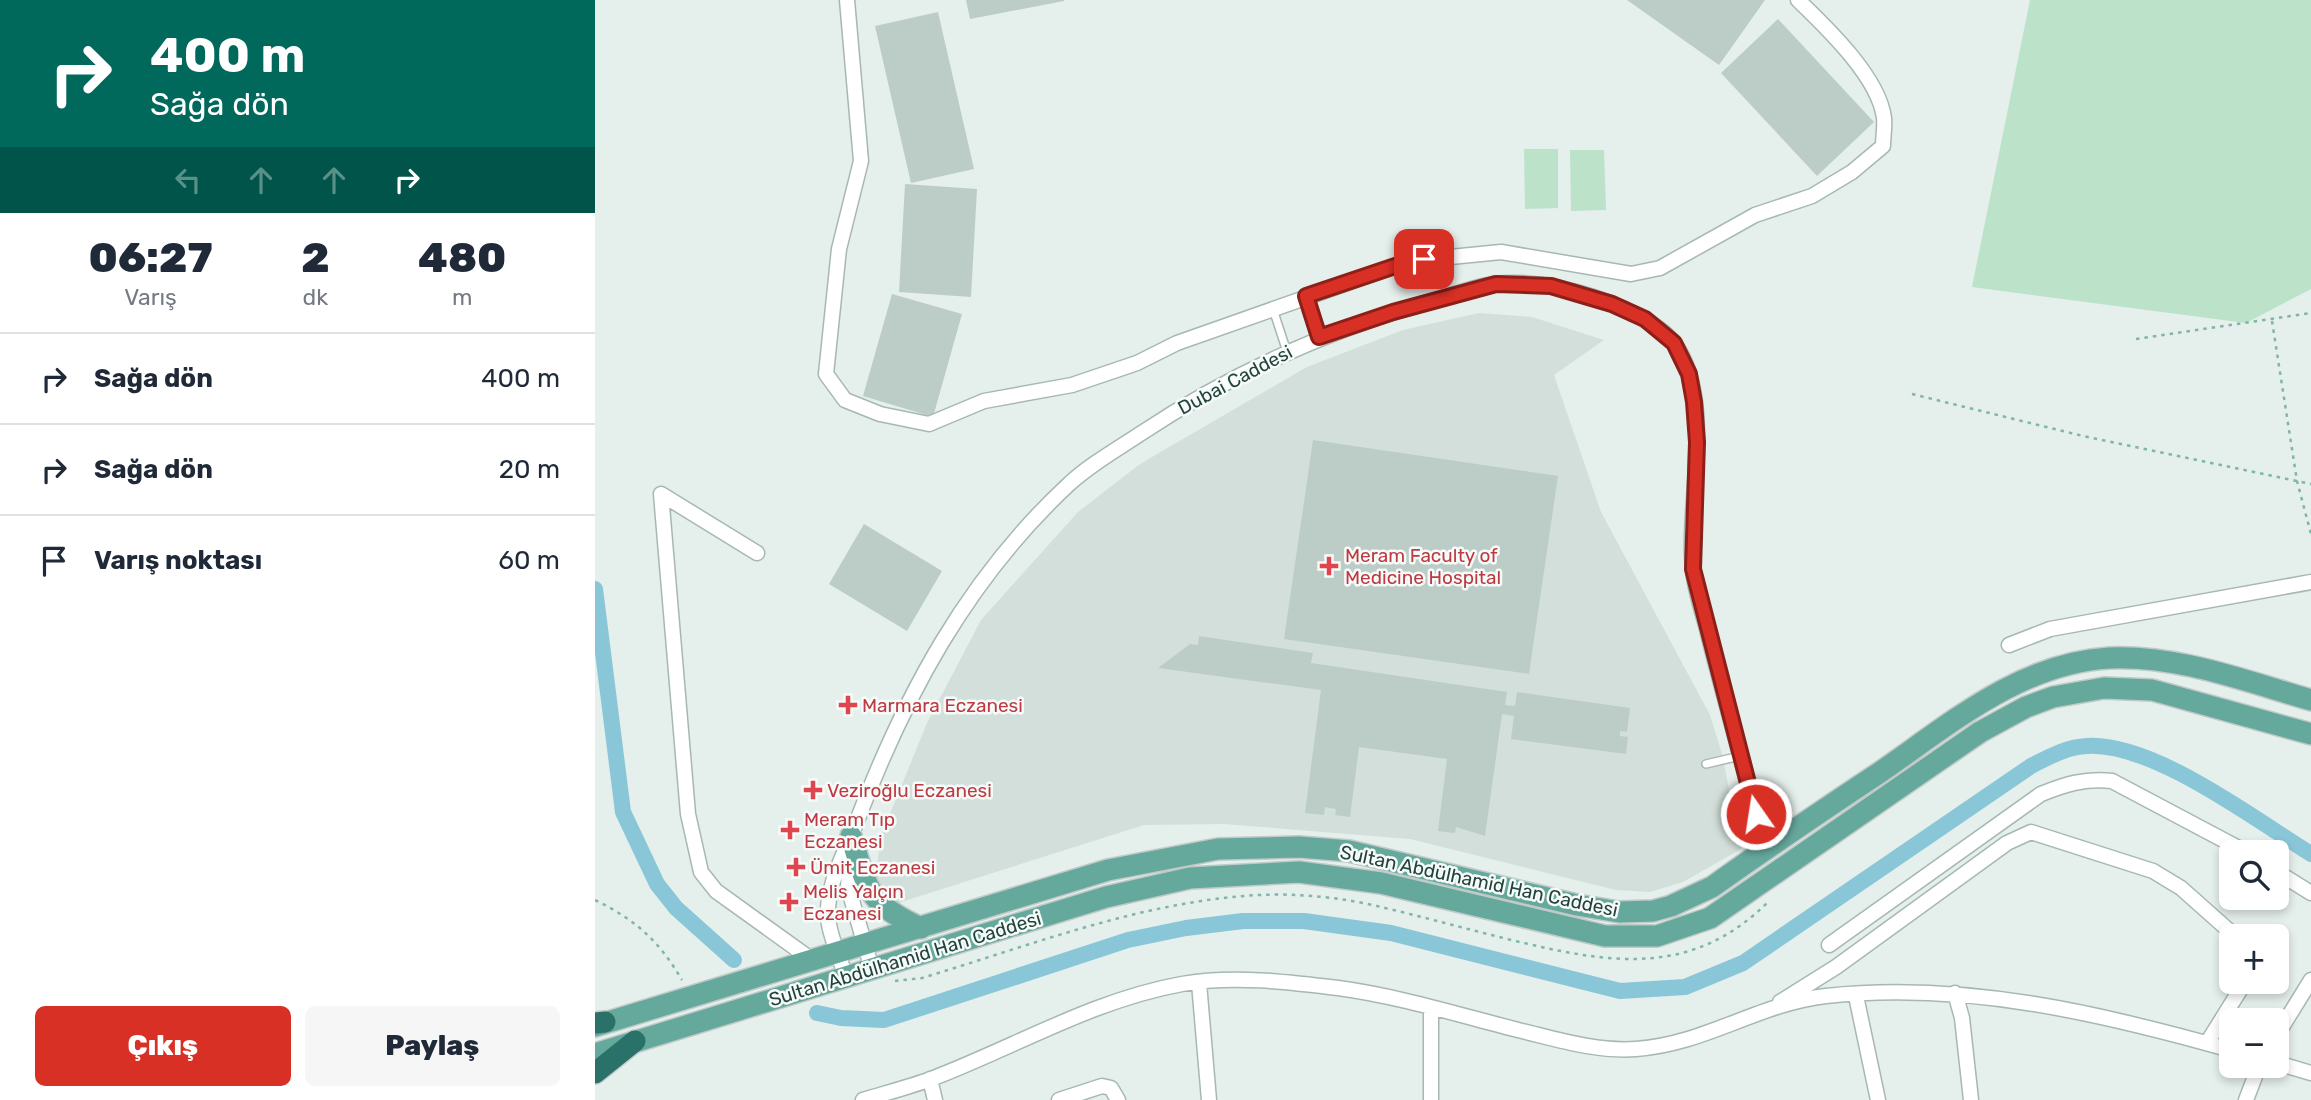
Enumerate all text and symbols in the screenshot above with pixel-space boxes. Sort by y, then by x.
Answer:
text: 400 m [150,26,305,84]
icon: right [35,28,126,119]
text: Sağa dön [150,85,289,123]
icon: left [169,161,207,199]
icon: ahead [242,161,280,199]
icon: ahead [315,161,353,199]
icon: right [388,161,426,199]
pin [1394,229,1454,289]
text: 06:27 [89,233,213,283]
text: 2 [301,233,330,283]
text: 480 [418,233,506,283]
icon: arrive [1405,240,1443,278]
text: Varış [124,283,177,311]
text: dk [303,283,328,311]
text: m [452,283,472,311]
street label: Dubai Caddesi [1174,340,1296,420]
icon: right [35,360,73,398]
text: Sağa dön [94,363,213,394]
text: 400 m [481,363,560,394]
icon: right [35,451,73,489]
text: Sağa dön [94,454,213,485]
text: 20 m [499,454,560,485]
icon: arrive [35,542,73,580]
place label: Meram Faculty of Medicine Hospital [1345,544,1501,589]
text: Varış noktası [94,545,262,576]
text: 60 m [498,545,560,576]
marker: Meram Faculty of Medicine Hospital [1319,556,1339,576]
place label: Marmara Eczanesi [862,694,1023,717]
marker: Marmara Eczanesi [840,697,856,713]
position arrow [1719,777,1793,851]
place label: Veziroğlu Eczanesi [827,779,992,802]
marker: Veziroğlu Eczanesi [805,782,821,798]
place label: Meram Tıp Eczanesi [804,808,895,853]
marker: Meram Tıp Eczanesi [782,822,798,838]
street label: Sultan Abdülhamid Han Caddesi [1338,840,1620,922]
map controls [2219,840,2289,1078]
button: search [2219,840,2289,910]
place label: Ümit Eczanesi [810,856,935,879]
marker: Ümit Eczanesi [788,859,804,875]
place label: Melis Yalçın Eczanesi [803,880,904,925]
marker: Melis Yalçın Eczanesi [781,894,797,910]
street label: Sultan Abdülhamid Han Caddesi [766,907,1044,1011]
button: + [2219,924,2289,994]
button: Çıkış [35,1006,291,1086]
button: Paylaş [305,1006,560,1086]
button: − [2219,1008,2289,1078]

